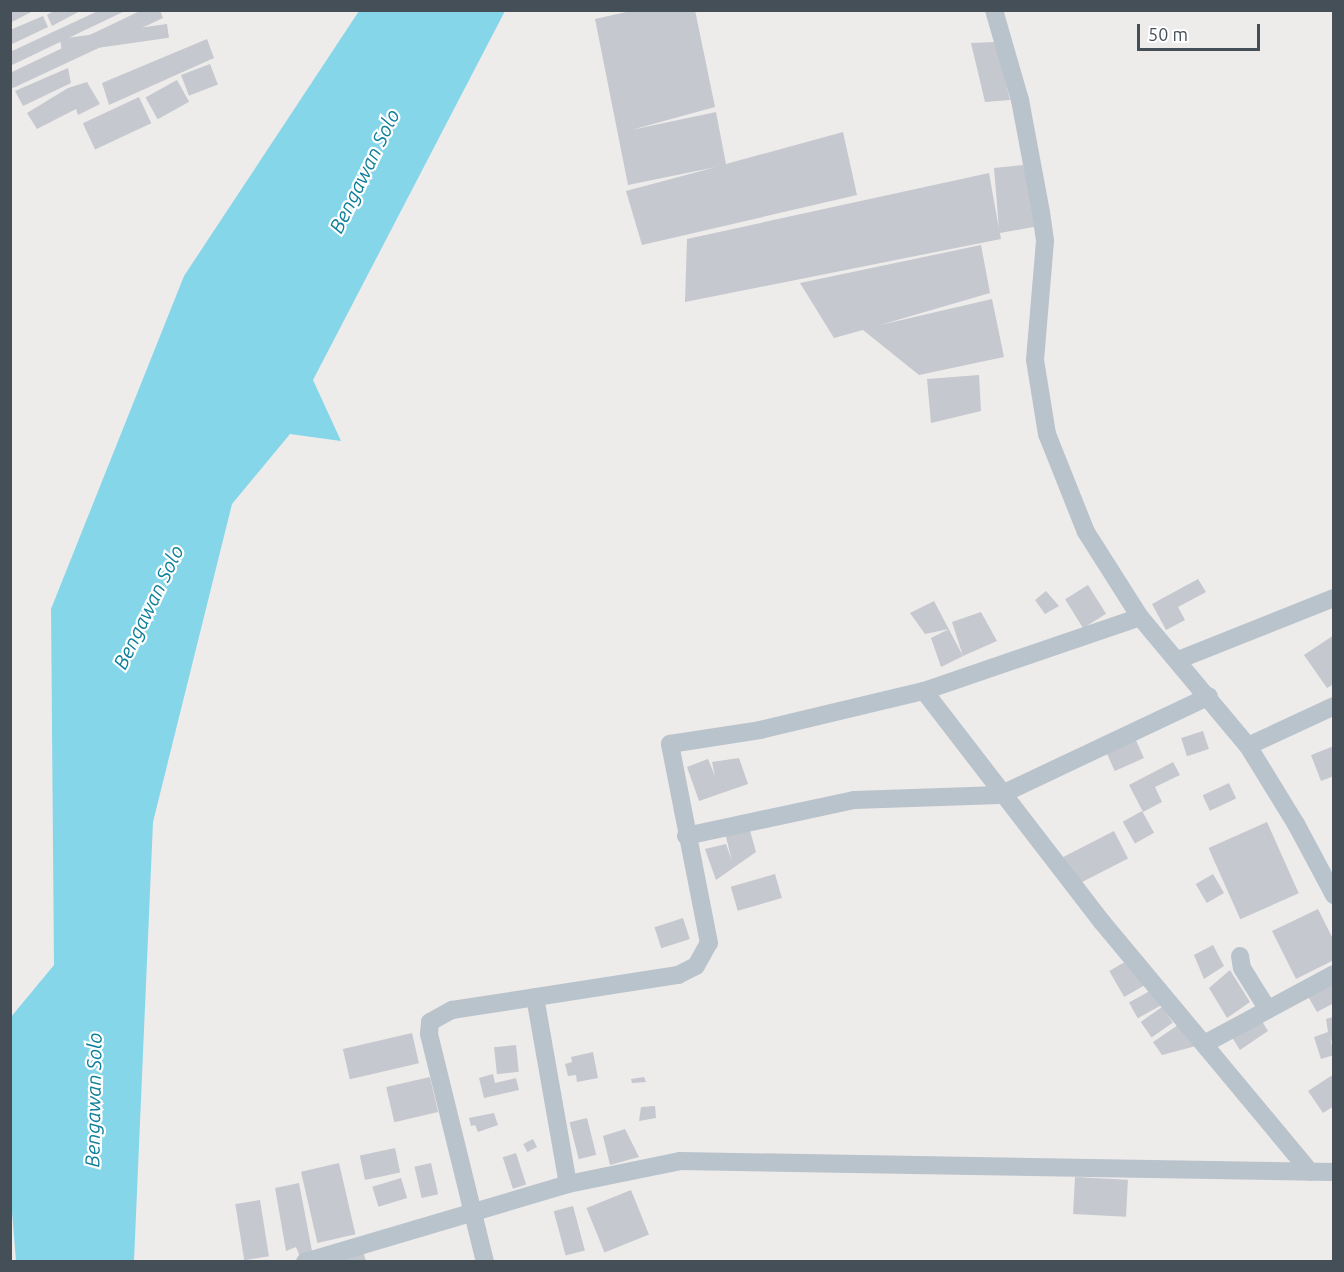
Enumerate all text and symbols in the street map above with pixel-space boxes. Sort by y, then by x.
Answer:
scale bar [1140,12,1263,50]
text: 50 m [1148,24,1188,44]
water label: Bengawan Solo [324,105,404,237]
water label: Bengawan Solo [108,541,188,673]
water label: Bengawan Solo [80,1032,106,1168]

